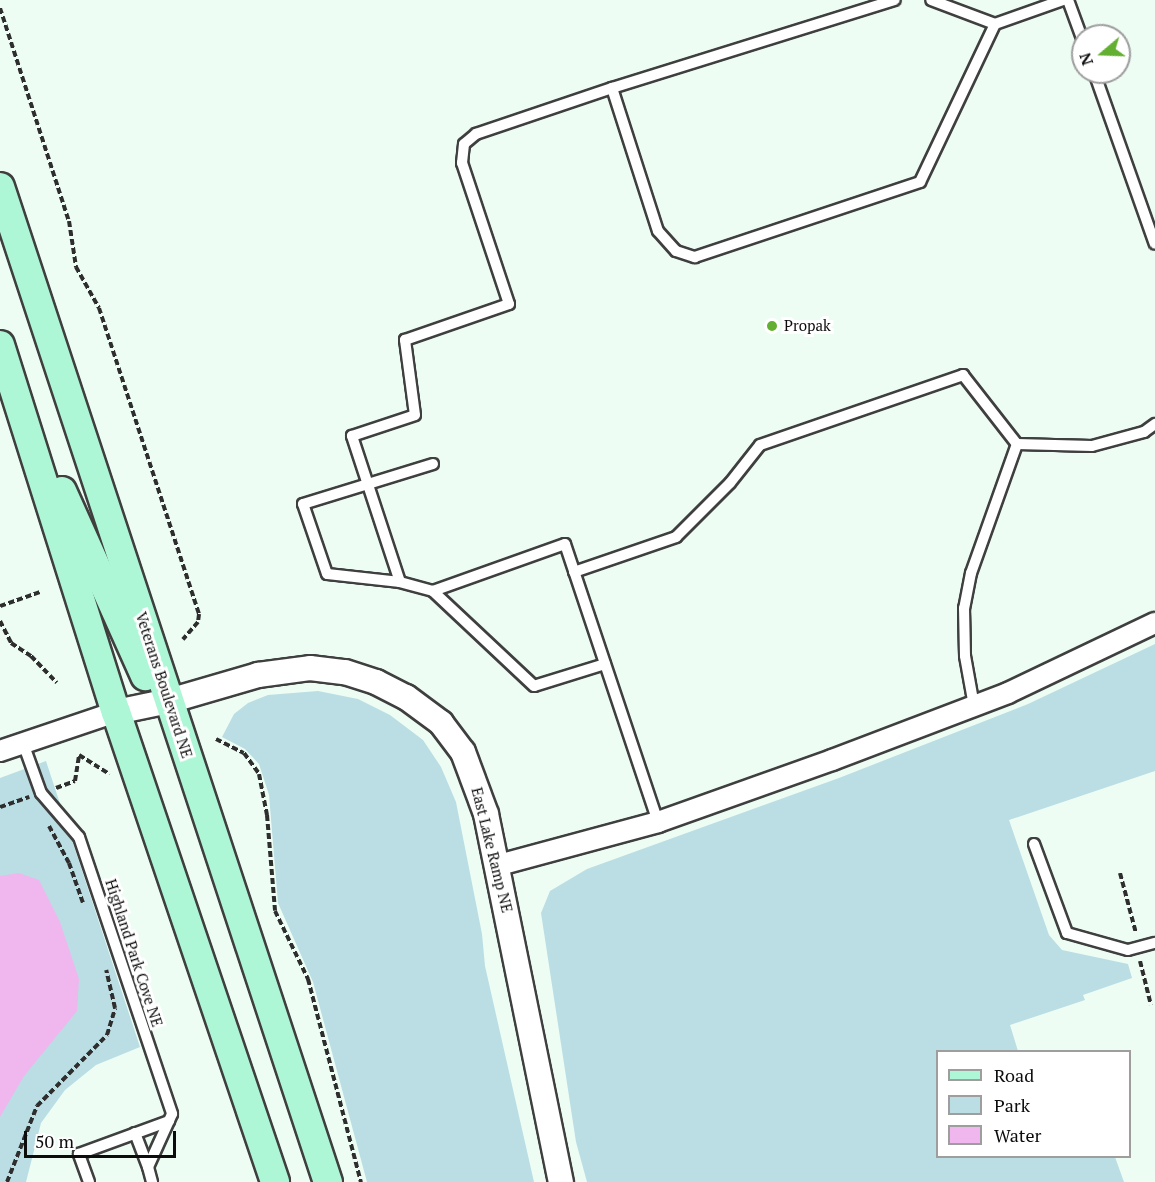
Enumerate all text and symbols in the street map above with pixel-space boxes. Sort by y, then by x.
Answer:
north arrow [1071,24,1131,84]
text: N [1073,50,1098,69]
place label: Propak [784,317,831,335]
marker: Propak [765,319,779,333]
street label: Veterans Boulevard NE [132,610,196,760]
street label: East Lake Ramp NE [468,785,516,915]
street label: Highland Park Cove NE [102,877,166,1029]
legend [936,1050,1131,1158]
text: Road [994,1063,1034,1087]
text: Park [994,1093,1030,1117]
scale bar [27,1119,178,1157]
text: Water [994,1123,1041,1147]
text: 50 m [35,1129,74,1153]

